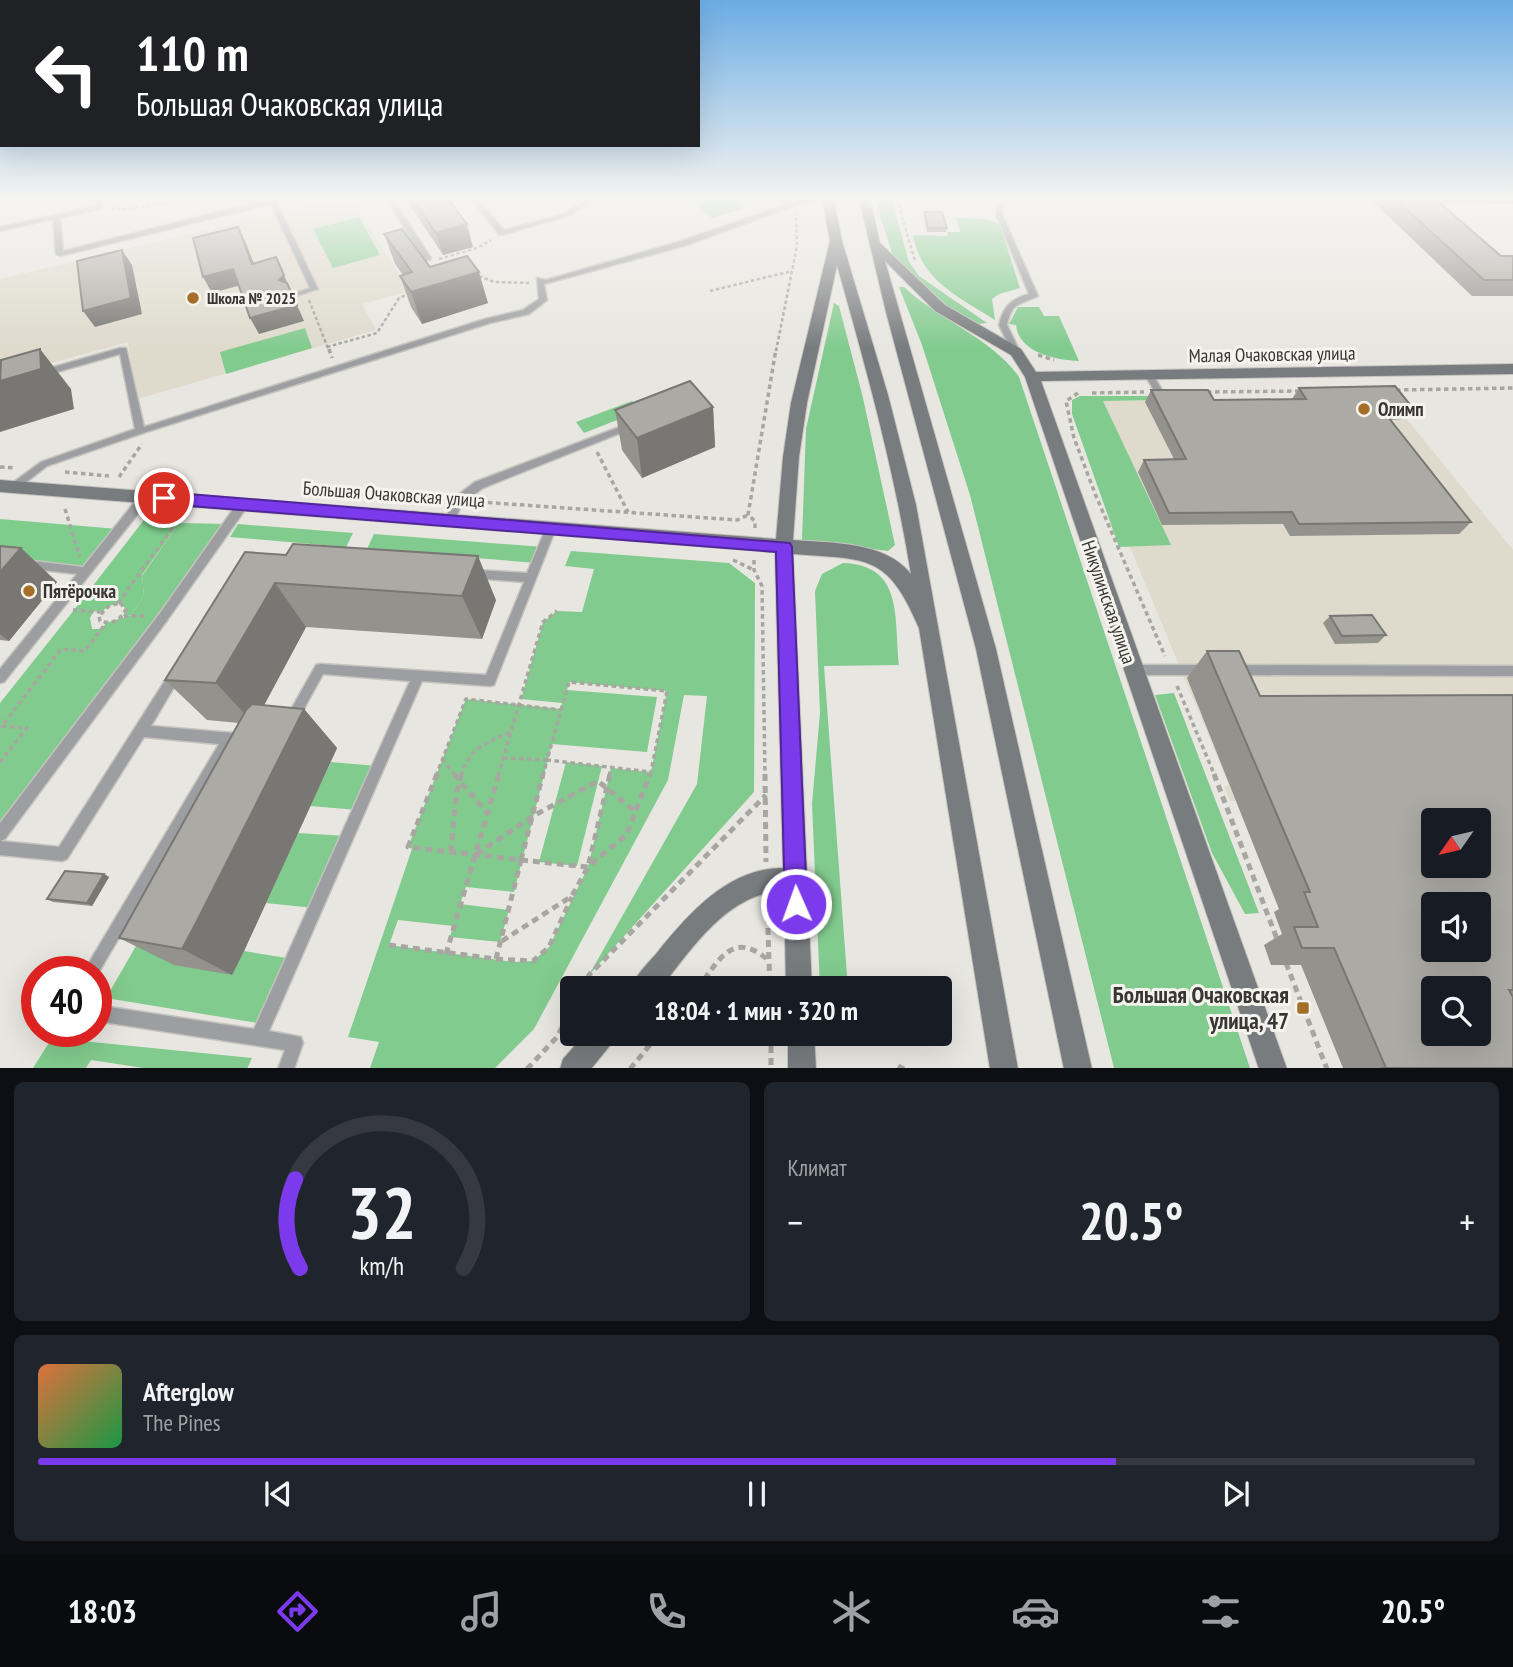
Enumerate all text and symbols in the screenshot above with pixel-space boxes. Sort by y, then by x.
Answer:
text: 110 m [136,21,249,85]
icon: left [21,28,112,119]
text: Большая Очаковская улица [136,83,443,125]
place label: Школа № 2025 [207,288,296,308]
marker: Школа № 2025 [185,290,201,306]
street label: Малая Очаковская улица [1188,341,1356,367]
place label: Олимп [1378,397,1424,421]
marker: Олимп [1356,401,1372,417]
pin [134,468,194,528]
street label: Большая Очаковская улица [302,476,486,512]
icon: arrive [145,479,183,517]
street label: Никулинская улица [1077,537,1141,667]
place label: Пятёрочка [43,579,116,603]
marker: Пятёрочка [21,583,37,599]
north arrow [1421,808,1491,878]
map controls [1421,808,1491,1046]
position arrow [759,867,833,941]
button: sound [1421,892,1491,962]
speed limit sign: 40 [21,956,112,1047]
button: search [1421,976,1491,1046]
place label: Большая Очаковская улица, 47 [1113,980,1289,1035]
text: 18:04 · 1 мин · 320 m [654,994,858,1027]
marker: Большая Очаковская улица, 47 [1295,1000,1311,1016]
text: Климат [788,1153,847,1182]
text: 32 [347,1164,417,1258]
text: 20.5° [1079,1187,1184,1254]
text: − [788,1197,803,1246]
text: + [1459,1197,1475,1246]
text: km/h [360,1249,404,1281]
text: Afterglow [143,1375,234,1408]
text: The Pines [143,1408,221,1437]
icon: previous [259,1475,297,1513]
icon: pause [738,1475,776,1513]
icon: next [1217,1475,1255,1513]
icon: directions [273,1587,322,1636]
icon: music [457,1587,506,1636]
icon: phone [642,1587,691,1636]
icon: climate [827,1587,876,1636]
icon: car [1011,1587,1060,1636]
icon: filters [1196,1587,1245,1636]
text: 18:03 [68,1590,137,1632]
text: 20.5° [1381,1590,1445,1632]

